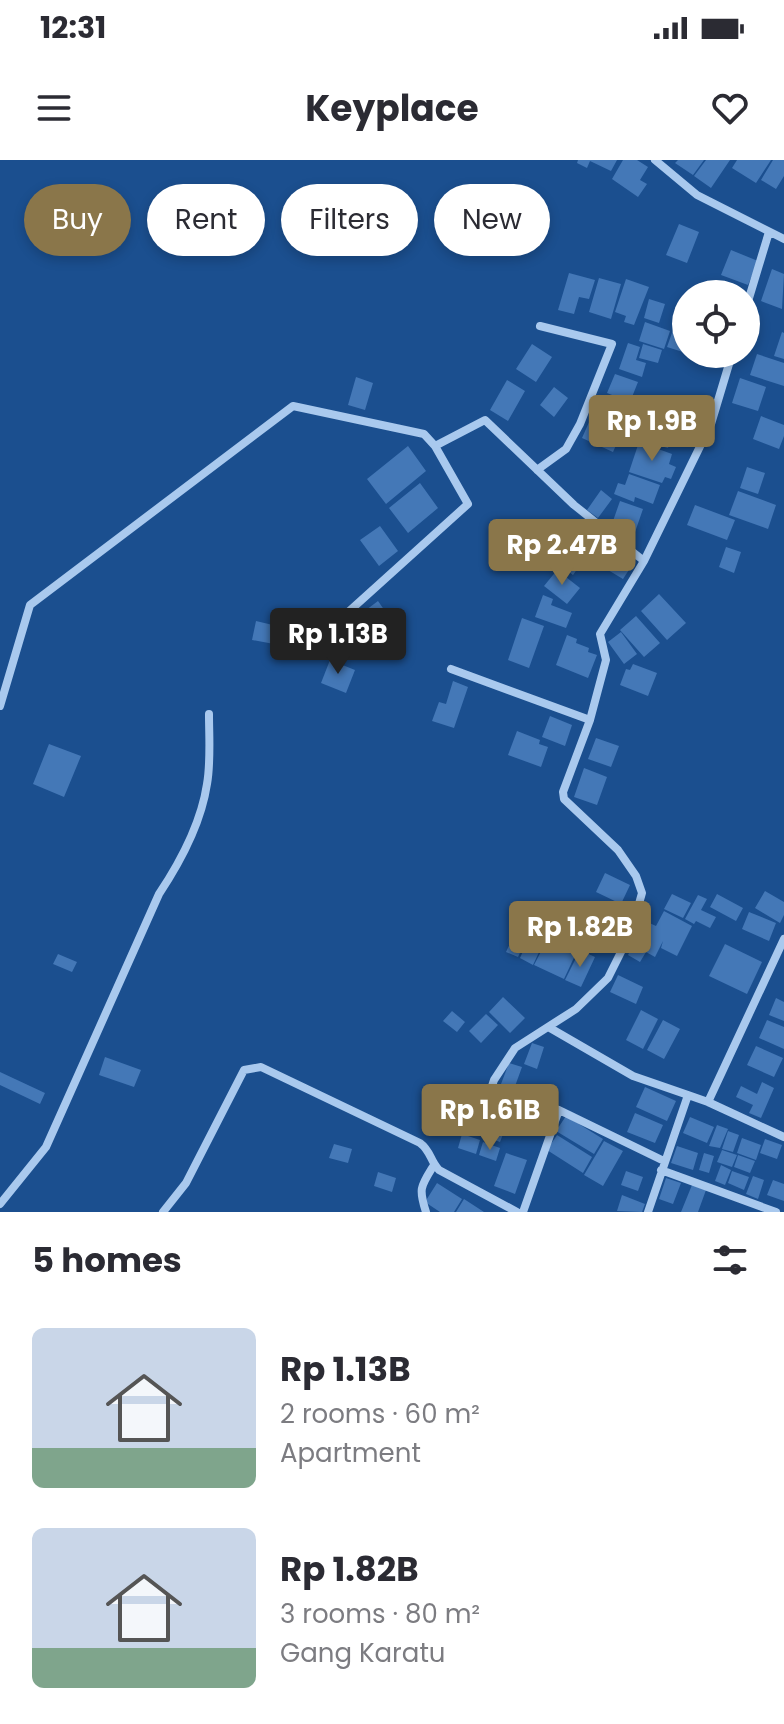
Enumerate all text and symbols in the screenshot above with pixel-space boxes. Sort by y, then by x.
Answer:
text: 12:31 [40,6,106,49]
text: Keyplace [305,83,479,134]
icon: menu [32,86,76,130]
icon: heart [708,86,752,130]
chip: Buy [24,184,131,256]
chip: Rent [147,184,265,256]
chip: Filters [281,184,418,256]
chip: New [434,184,550,256]
map controls [672,280,760,368]
button: locate [672,280,760,368]
pin: Rp 1.9B [578,395,726,463]
text: Rp 1.9B [607,403,697,439]
pin: Rp 2.47B [479,519,645,587]
text: Rp 2.47B [507,527,617,563]
pin: Rp 1.13B [255,608,421,676]
text: Rp 1.13B [288,616,388,652]
pin: Rp 1.82B [497,901,663,969]
text: Rp 1.82B [527,909,633,945]
pin: Rp 1.61B [407,1084,573,1152]
text: Rp 1.61B [440,1092,540,1128]
text: 5 homes [32,1236,182,1284]
icon: filters [708,1238,752,1282]
text: Rp 1.13B [280,1345,411,1393]
icon: home [96,1360,192,1456]
text: 2 rooms · 60 m² [280,1396,480,1432]
text: Apartment [280,1435,421,1471]
text: Rp 1.82B [280,1545,419,1593]
icon: home [96,1560,192,1656]
text: 3 rooms · 80 m² [280,1596,480,1632]
text: Gang Karatu [280,1635,446,1671]

